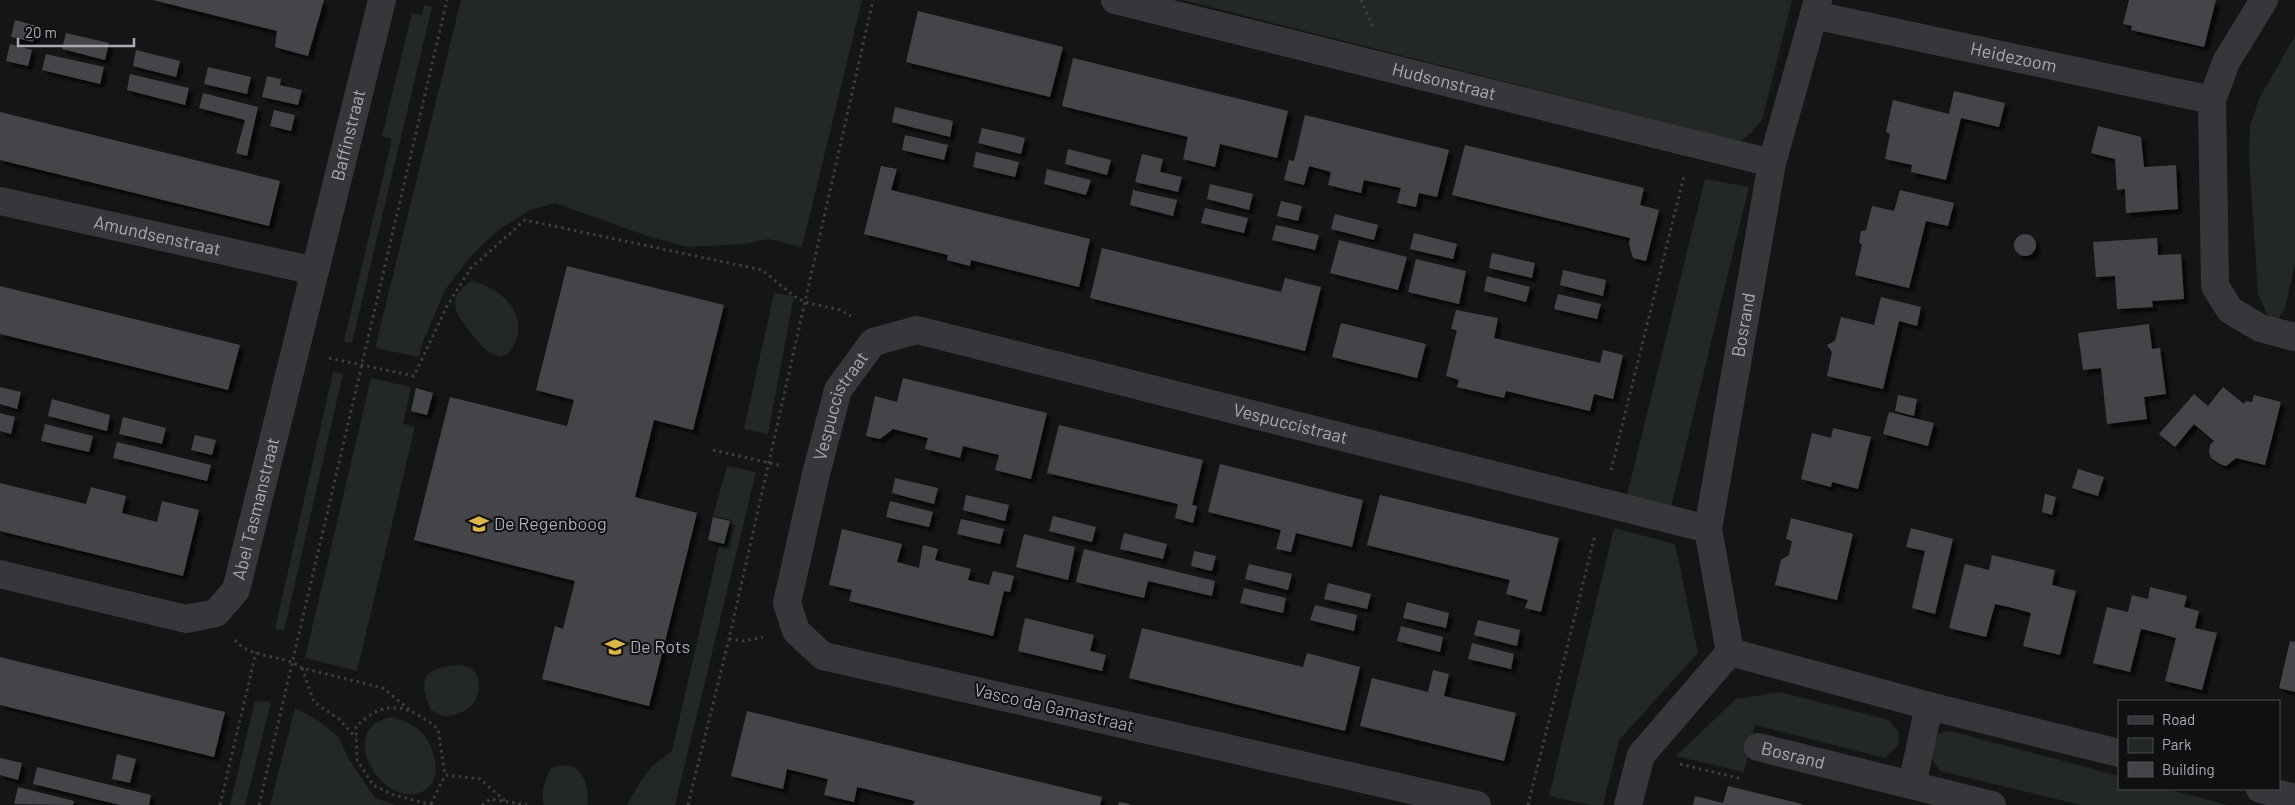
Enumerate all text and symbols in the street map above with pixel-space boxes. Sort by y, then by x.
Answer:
scale bar [18,15,134,47]
text: 20 m [25,23,57,41]
street label: Heidezoom [1968,37,2059,77]
street label: Hudsonstraat [1390,57,1498,104]
street label: Baffinstraat [326,87,370,183]
street label: Amundsenstraat [92,210,223,260]
street label: Bosrand [1726,291,1759,359]
street label: Vespuccistraat [808,347,872,463]
street label: Vespuccistraat [1231,398,1350,448]
street label: Abel Tasmanstraat [227,435,283,582]
place label: De Regenboog [494,512,607,534]
school or university icon: De Regenboog [468,513,490,535]
place label: De Rots [630,635,690,657]
school or university icon: De Rots [604,636,626,658]
street label: Vasco da Gamastraat [972,678,1136,736]
legend [2118,700,2280,790]
text: Road [2162,710,2195,728]
text: Park [2162,735,2192,753]
street label: Bosrand [1759,736,1827,773]
text: Building [2162,760,2215,778]

